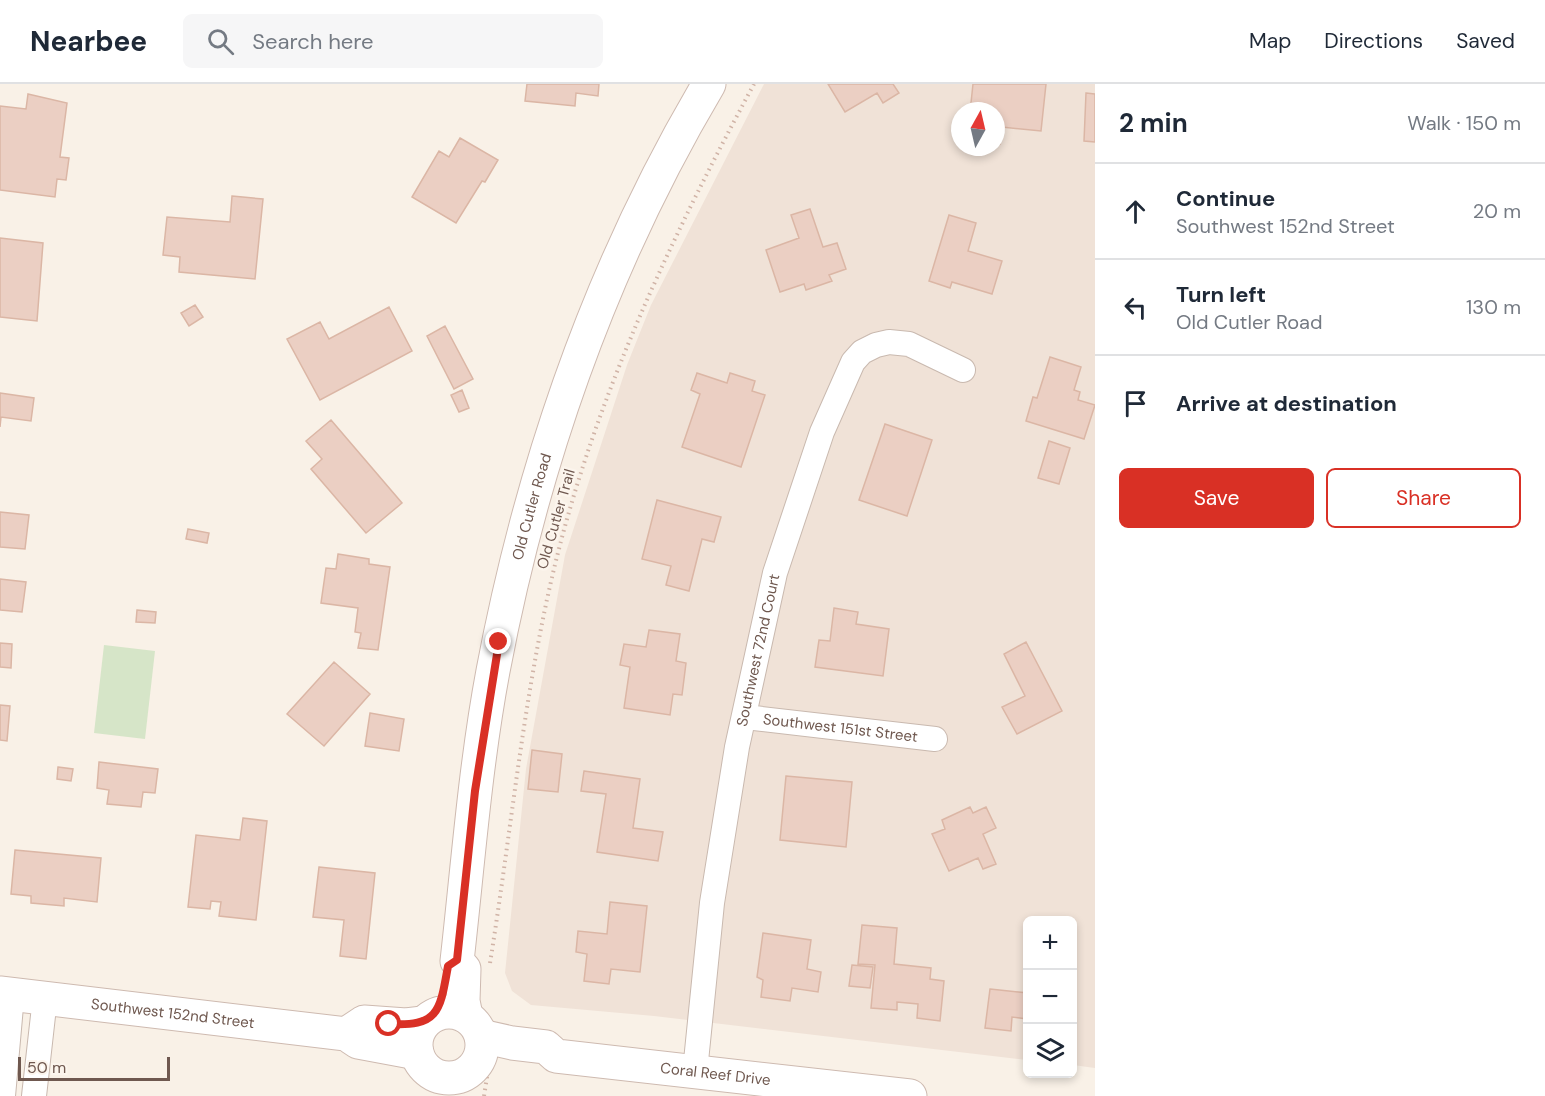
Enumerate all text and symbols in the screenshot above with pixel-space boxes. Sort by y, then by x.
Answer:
search box [183,14,603,68]
text: Nearbee [30,23,147,60]
icon: search [204,25,237,58]
text: Search here [252,27,374,56]
text: Map [1249,27,1291,55]
text: Directions [1324,27,1423,55]
text: Saved [1456,27,1515,55]
north arrow [951,102,1005,156]
text: 2 min [1119,106,1188,140]
text: Walk · 150 m [1407,110,1521,136]
text: Continue [1176,184,1275,213]
icon: ahead [1119,195,1152,228]
text: 20 m [1473,198,1521,224]
text: Southwest 152nd Street [1176,213,1395,239]
text: Turn left [1176,280,1266,309]
icon: left [1119,291,1152,324]
text: 130 m [1466,294,1521,320]
text: Old Cutler Road [1176,309,1323,335]
icon: arrive [1119,387,1152,420]
text: Arrive at destination [1176,389,1397,418]
street label: Old Cutler Road [508,451,556,562]
street label: Old Cutler Trail [532,467,580,571]
button: Save [1119,468,1314,528]
button: Share [1326,468,1521,528]
street label: Southwest 72nd Court [732,572,785,728]
route end [485,628,511,654]
street label: Southwest 151st Street [762,709,919,747]
map controls [1023,916,1077,1078]
button: + [1023,916,1077,970]
button: − [1023,970,1077,1024]
street label: Southwest 152nd Street [90,994,256,1033]
route start [375,1010,401,1036]
button: layers [1023,1024,1077,1078]
scale bar [18,1054,170,1082]
text: 50 m [27,1057,66,1078]
street label: Coral Reef Drive [659,1058,772,1090]

